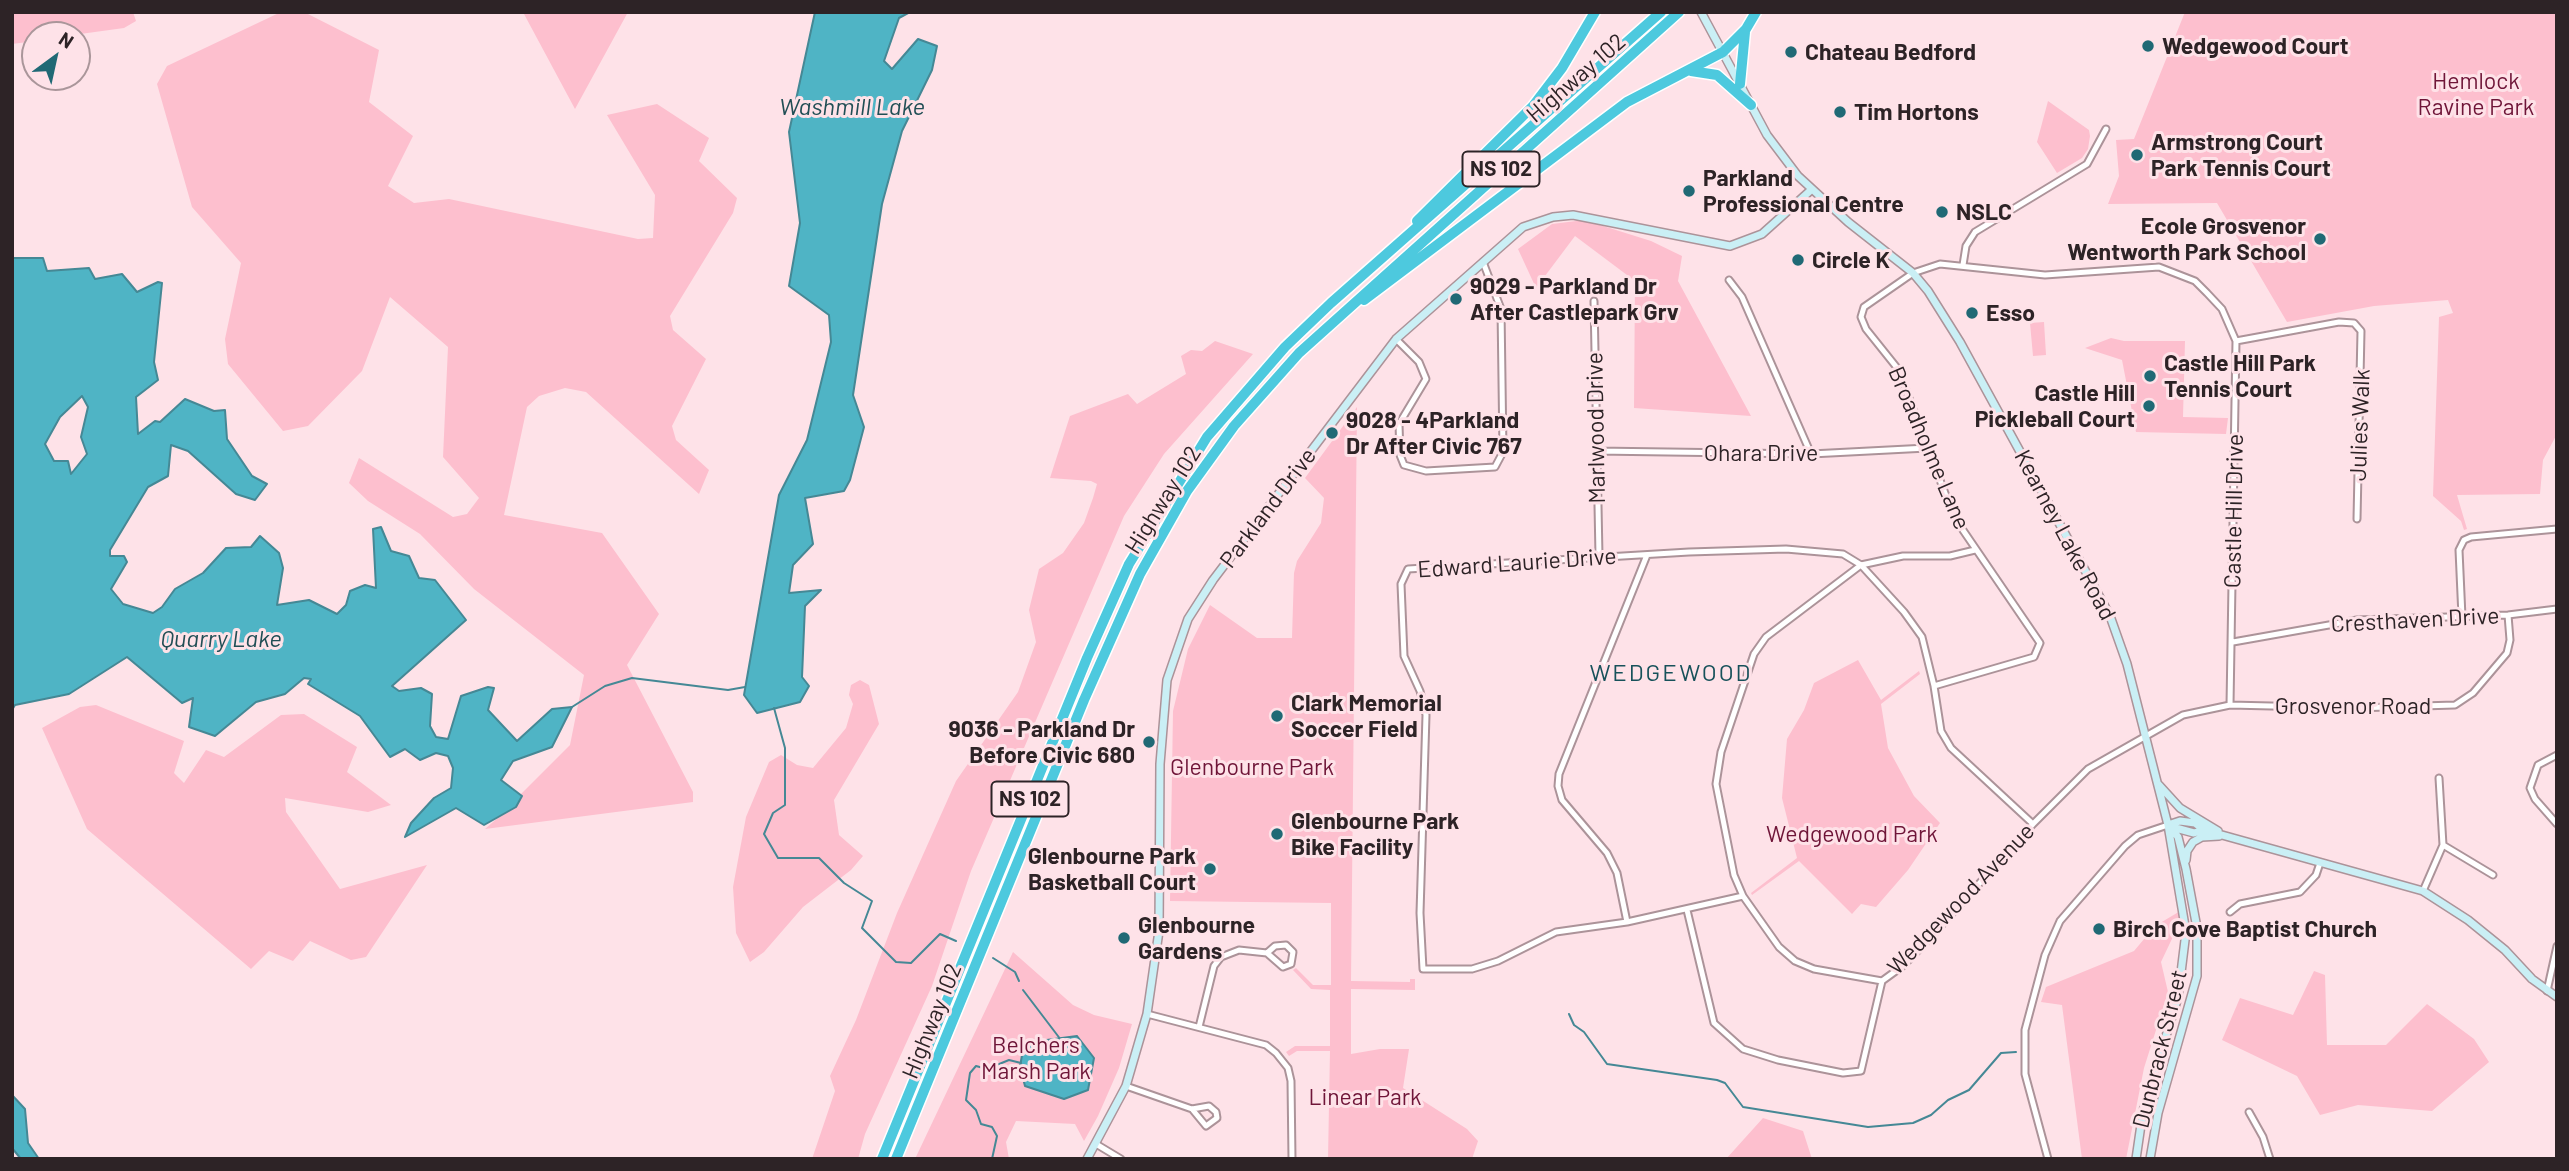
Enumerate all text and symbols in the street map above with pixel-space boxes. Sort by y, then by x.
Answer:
north arrow [21,21,91,91]
text: N [55,27,78,53]
street label: Highway 102 [1521,28,1631,128]
place label: Wedgewood Court [2162,32,2349,60]
place label: Chateau Bedford [1805,38,1976,66]
marker: Wedgewood Court [2140,38,2156,54]
marker: Chateau Bedford [1783,44,1799,60]
park label: Hemlock Ravine Park [2418,67,2534,121]
water label: Washmill Lake [779,93,925,121]
place label: Tim Hortons [1854,98,1979,126]
marker: Tim Hortons [1832,104,1848,120]
place label: Armstrong Court Park Tennis Court [2151,128,2331,182]
marker: Armstrong Court Park Tennis Court [2129,147,2145,163]
road number: NS 102 [1462,152,1540,186]
place label: Parkland Professional Centre [1703,164,1904,218]
marker: Parkland Professional Centre [1681,183,1697,199]
place label: NSLC [1956,198,2012,226]
marker: NSLC [1934,204,1950,220]
place label: Ecole Grosvenor Wentworth Park School [2067,212,2306,266]
marker: Ecole Grosvenor Wentworth Park School [2312,231,2328,247]
place label: Circle K [1812,246,1890,274]
marker: Circle K [1790,252,1806,268]
place label: 9029 - Parkland Dr After Castlepark Grv [1470,272,1679,326]
marker: 9029 - Parkland Dr After Castlepark Grv [1448,291,1464,307]
place label: Esso [1986,299,2035,327]
marker: Esso [1964,305,1980,321]
place label: Castle Hill Park Tennis Court [2164,349,2316,403]
street label: Marlwood Drive [1581,352,1611,504]
street label: Broadholme Lane [1882,362,1976,534]
marker: Castle Hill Park Tennis Court [2142,368,2158,384]
street label: Julies Walk [2344,368,2376,482]
place label: Castle Hill Pickleball Court [1975,379,2135,433]
marker: Castle Hill Pickleball Court [2141,398,2157,414]
place label: 9028 - 4Parkland Dr After Civic 767 [1346,406,1522,460]
marker: 9028 - 4Parkland Dr After Civic 767 [1324,425,1340,441]
street label: Castle Hill Drive [2219,434,2249,588]
street label: Ohara Drive [1704,439,1818,467]
street label: Highway 102 [1119,441,1207,559]
street label: Parkland Drive [1214,443,1322,573]
street label: Kearney Lake Road [2008,445,2122,625]
street label: Edward Laurie Drive [1417,542,1617,584]
street label: Cresthaven Drive [2330,602,2500,638]
water label: Quarry Lake [160,625,282,653]
district label: WEDGEWOOD [1591,659,1751,687]
place label: Clark Memorial Soccer Field [1291,689,1442,743]
street label: Grosvenor Road [2275,692,2431,720]
marker: Clark Memorial Soccer Field [1269,708,1285,724]
place label: 9036 - Parkland Dr Before Civic 680 [949,715,1135,769]
marker: 9036 - Parkland Dr Before Civic 680 [1141,734,1157,750]
park label: Glenbourne Park [1170,753,1334,781]
road number: NS 102 [992,782,1068,816]
place label: Glenbourne Park Bike Facility [1291,807,1459,861]
street label: Wedgewood Avenue [1882,818,2040,980]
park label: Wedgewood Park [1766,820,1938,848]
marker: Glenbourne Park Bike Facility [1269,826,1285,842]
place label: Glenbourne Park Basketball Court [1028,842,1196,896]
marker: Glenbourne Park Basketball Court [1202,861,1218,877]
place label: Glenbourne Gardens [1138,911,1255,965]
place label: Birch Cove Baptist Church [2113,915,2377,943]
marker: Birch Cove Baptist Church [2091,921,2107,937]
marker: Glenbourne Gardens [1116,930,1132,946]
street label: Highway 102 [896,959,968,1083]
street label: Dunbrack Street [2127,967,2193,1131]
park label: Belchers Marsh Park [981,1031,1091,1085]
park label: Linear Park [1308,1083,1422,1111]

